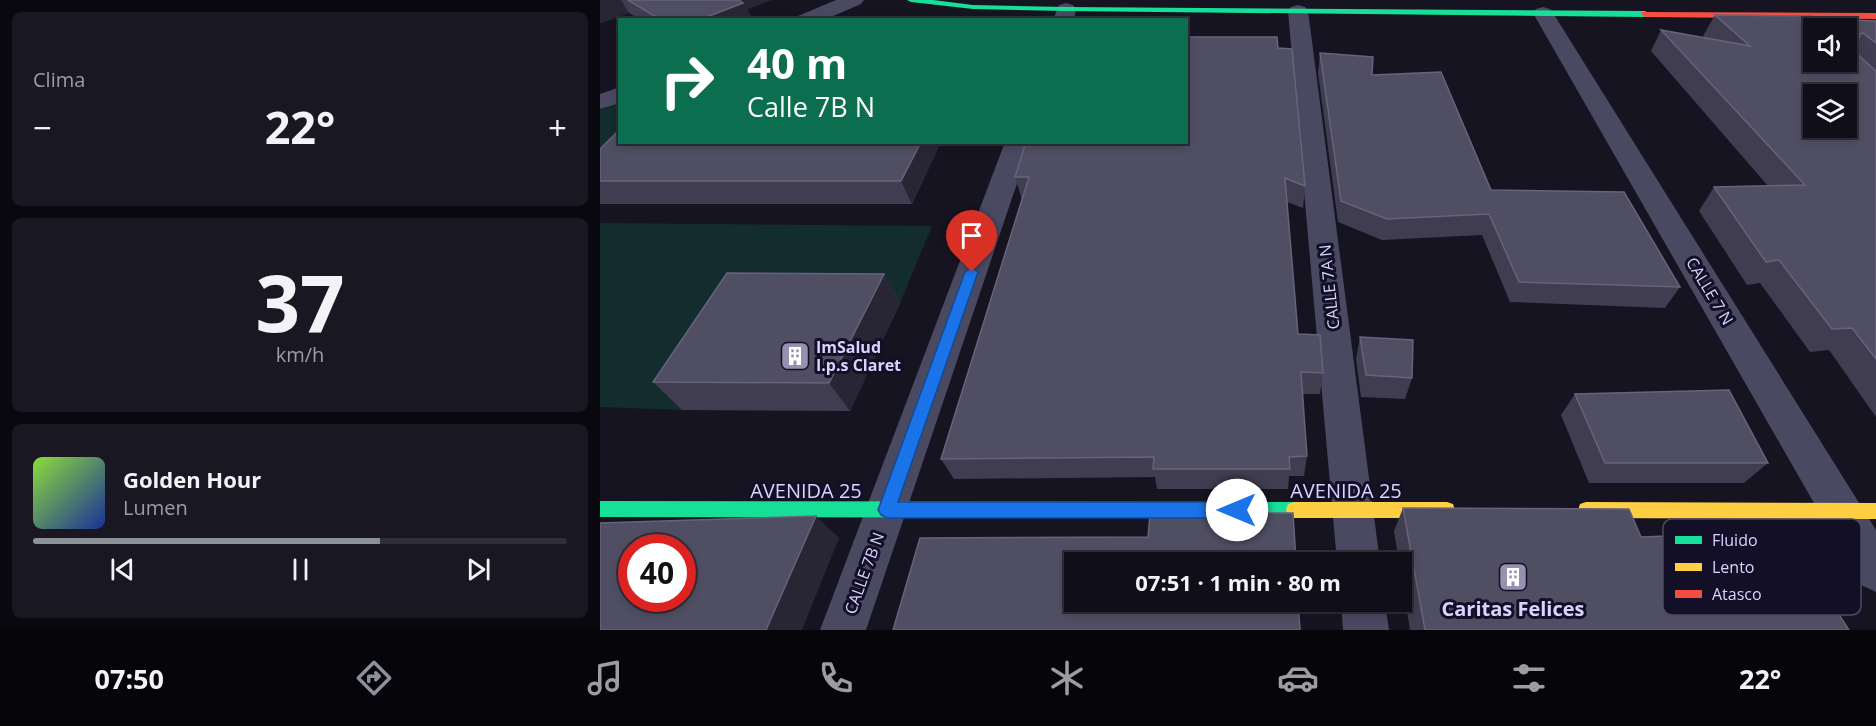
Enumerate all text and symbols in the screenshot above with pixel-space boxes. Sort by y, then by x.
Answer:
map controls [1803,18,1857,138]
button: sound [1803,18,1857,72]
text: 40 m [747,34,847,91]
icon: right [648,42,726,120]
text: Clima [33,66,85,93]
button: layers [1803,84,1857,138]
text: Calle 7B N [747,88,875,125]
text: 22° [265,96,335,157]
text: − [33,105,52,150]
text: + [548,105,567,150]
pin [946,210,997,272]
icon: arrive [955,219,988,252]
street label: CALLE 7A N [1314,243,1344,331]
text: 37 [255,249,345,355]
street label: CALLE 7 N [1681,253,1739,329]
place label: ImSalud I.p.s Claret [816,336,901,376]
building icon: ImSalud I.p.s Claret [779,340,811,372]
text: km/h [276,341,324,368]
text: Golden Hour [123,464,261,494]
street label: AVENIDA 25 [750,477,862,504]
street label: AVENIDA 25 [1290,477,1402,504]
position arrow [1205,478,1269,542]
text: Lumen [123,494,188,521]
legend [1663,519,1861,615]
street label: CALLE 7B N [839,529,889,617]
text: Fluido [1712,529,1758,551]
speed limit sign: 40 [618,534,696,612]
icon: previous [106,553,139,586]
icon: pause [284,553,317,586]
icon: next [462,553,495,586]
text: Lento [1712,556,1754,578]
building icon: Caritas Felices [1497,561,1529,593]
text: 07:51 · 1 min · 80 m [1135,567,1341,597]
text: Atasco [1712,583,1762,605]
place label: Caritas Felices [1442,595,1585,622]
icon: directions [353,657,395,699]
icon: music [584,657,626,699]
icon: phone [815,657,857,699]
icon: climate [1046,657,1088,699]
icon: car [1277,657,1319,699]
icon: filters [1508,657,1550,699]
text: 07:50 [95,660,164,697]
text: 22° [1739,660,1781,697]

